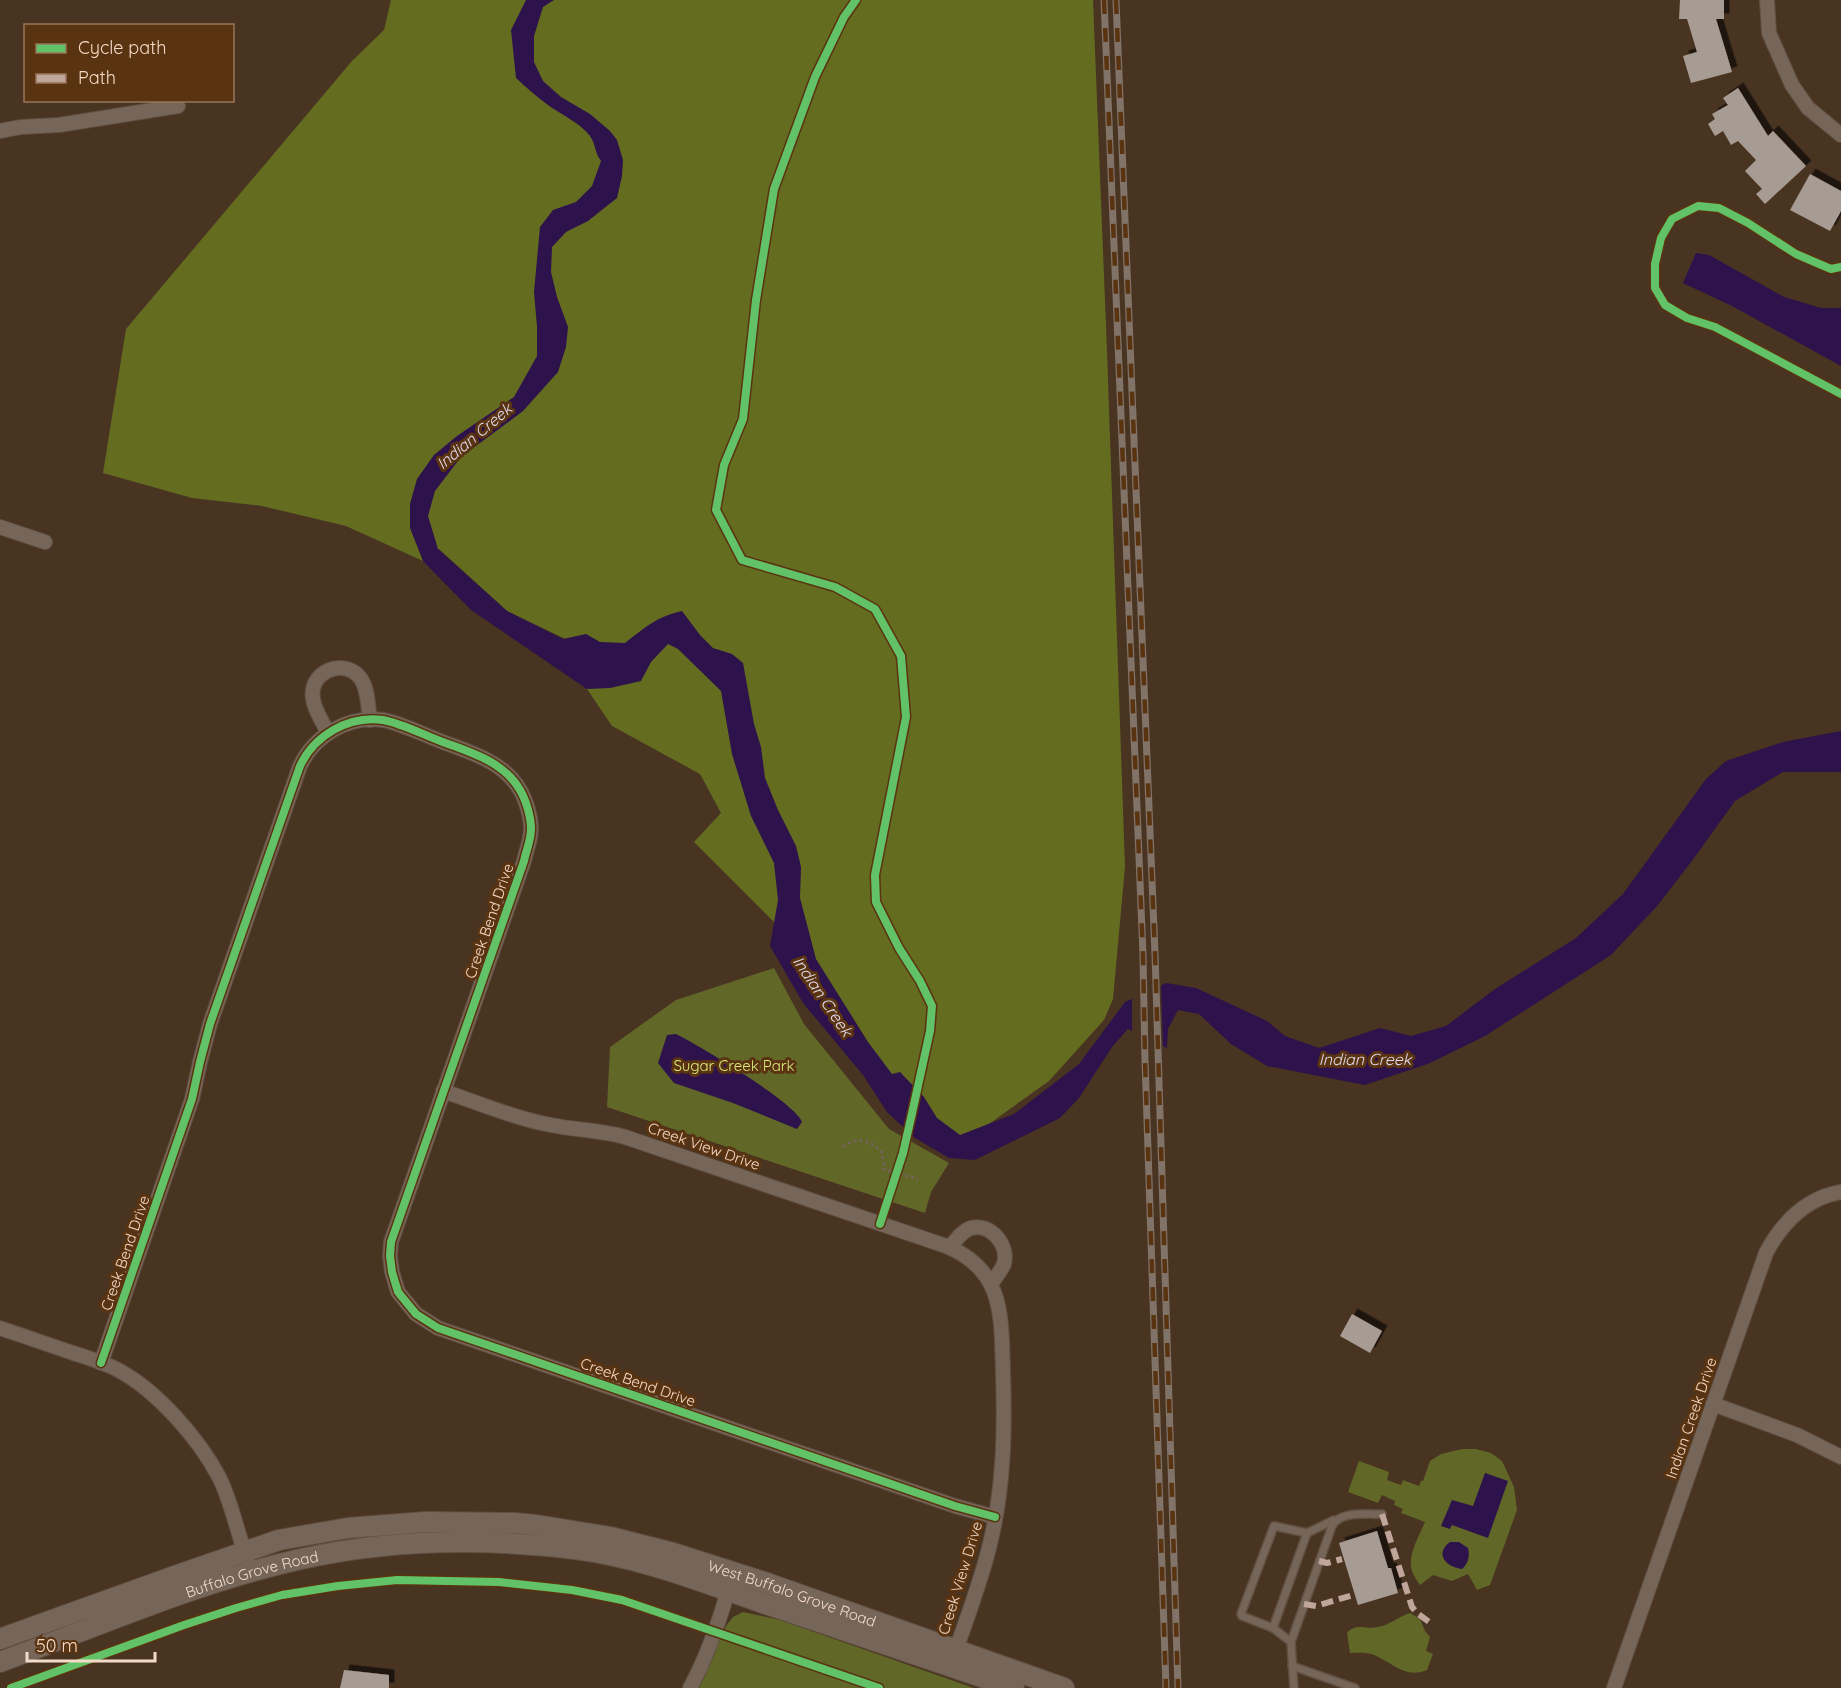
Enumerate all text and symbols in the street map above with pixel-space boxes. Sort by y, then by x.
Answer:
legend [24,24,234,102]
text: Cycle path [78,36,166,59]
text: Path [78,66,116,89]
water label: Indian Creek [432,398,517,473]
street label: Creek Bend Drive [460,861,518,981]
water label: Indian Creek [789,952,858,1041]
water label: Indian Creek [1319,1049,1413,1069]
park label: Sugar Creek Park [673,1056,795,1075]
street label: Creek View Drive [645,1118,763,1174]
street label: Creek Bend Drive [96,1193,154,1313]
street label: Creek Bend Drive [578,1353,698,1411]
street label: Indian Creek Drive [1661,1355,1721,1481]
street label: Creek View Drive [934,1519,986,1637]
street label: Buffalo Grove Road [183,1546,320,1601]
street label: West Buffalo Grove Road [706,1555,879,1630]
scale bar [27,1625,154,1663]
text: 50 m [36,1634,78,1657]

